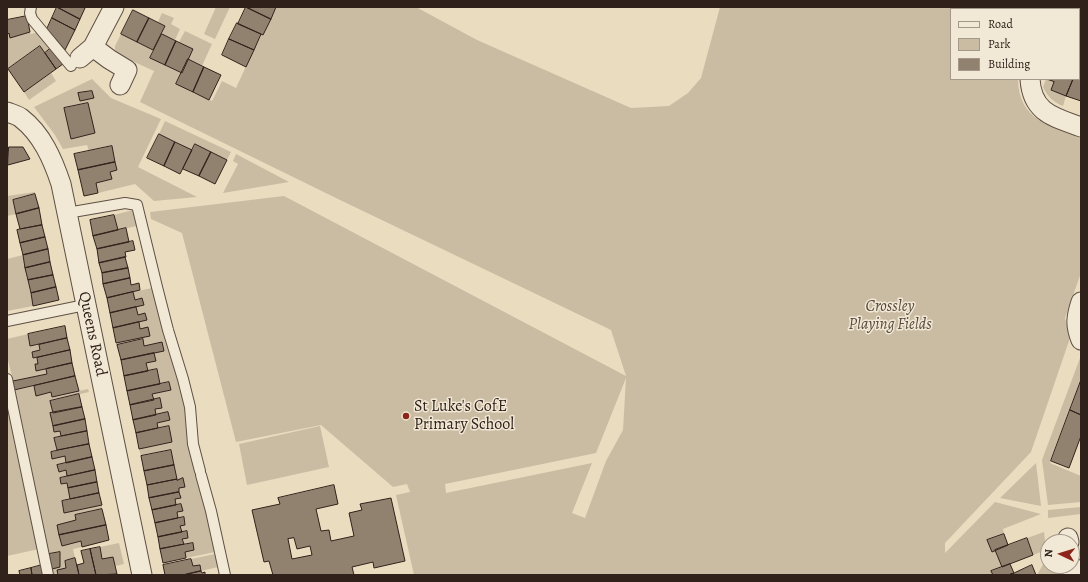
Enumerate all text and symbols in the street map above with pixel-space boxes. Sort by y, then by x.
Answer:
legend [950,8,1080,80]
text: Road [988,16,1013,32]
text: Park [988,36,1011,52]
text: Building [988,56,1030,72]
street label: Queens Road [74,290,110,378]
park label: Crossley Playing Fields [848,297,932,335]
place label: St Luke's CofE Primary School [414,397,514,435]
marker: St Luke's CofE Primary School [401,411,411,421]
north arrow [1040,534,1080,574]
text: N [1041,549,1056,558]

